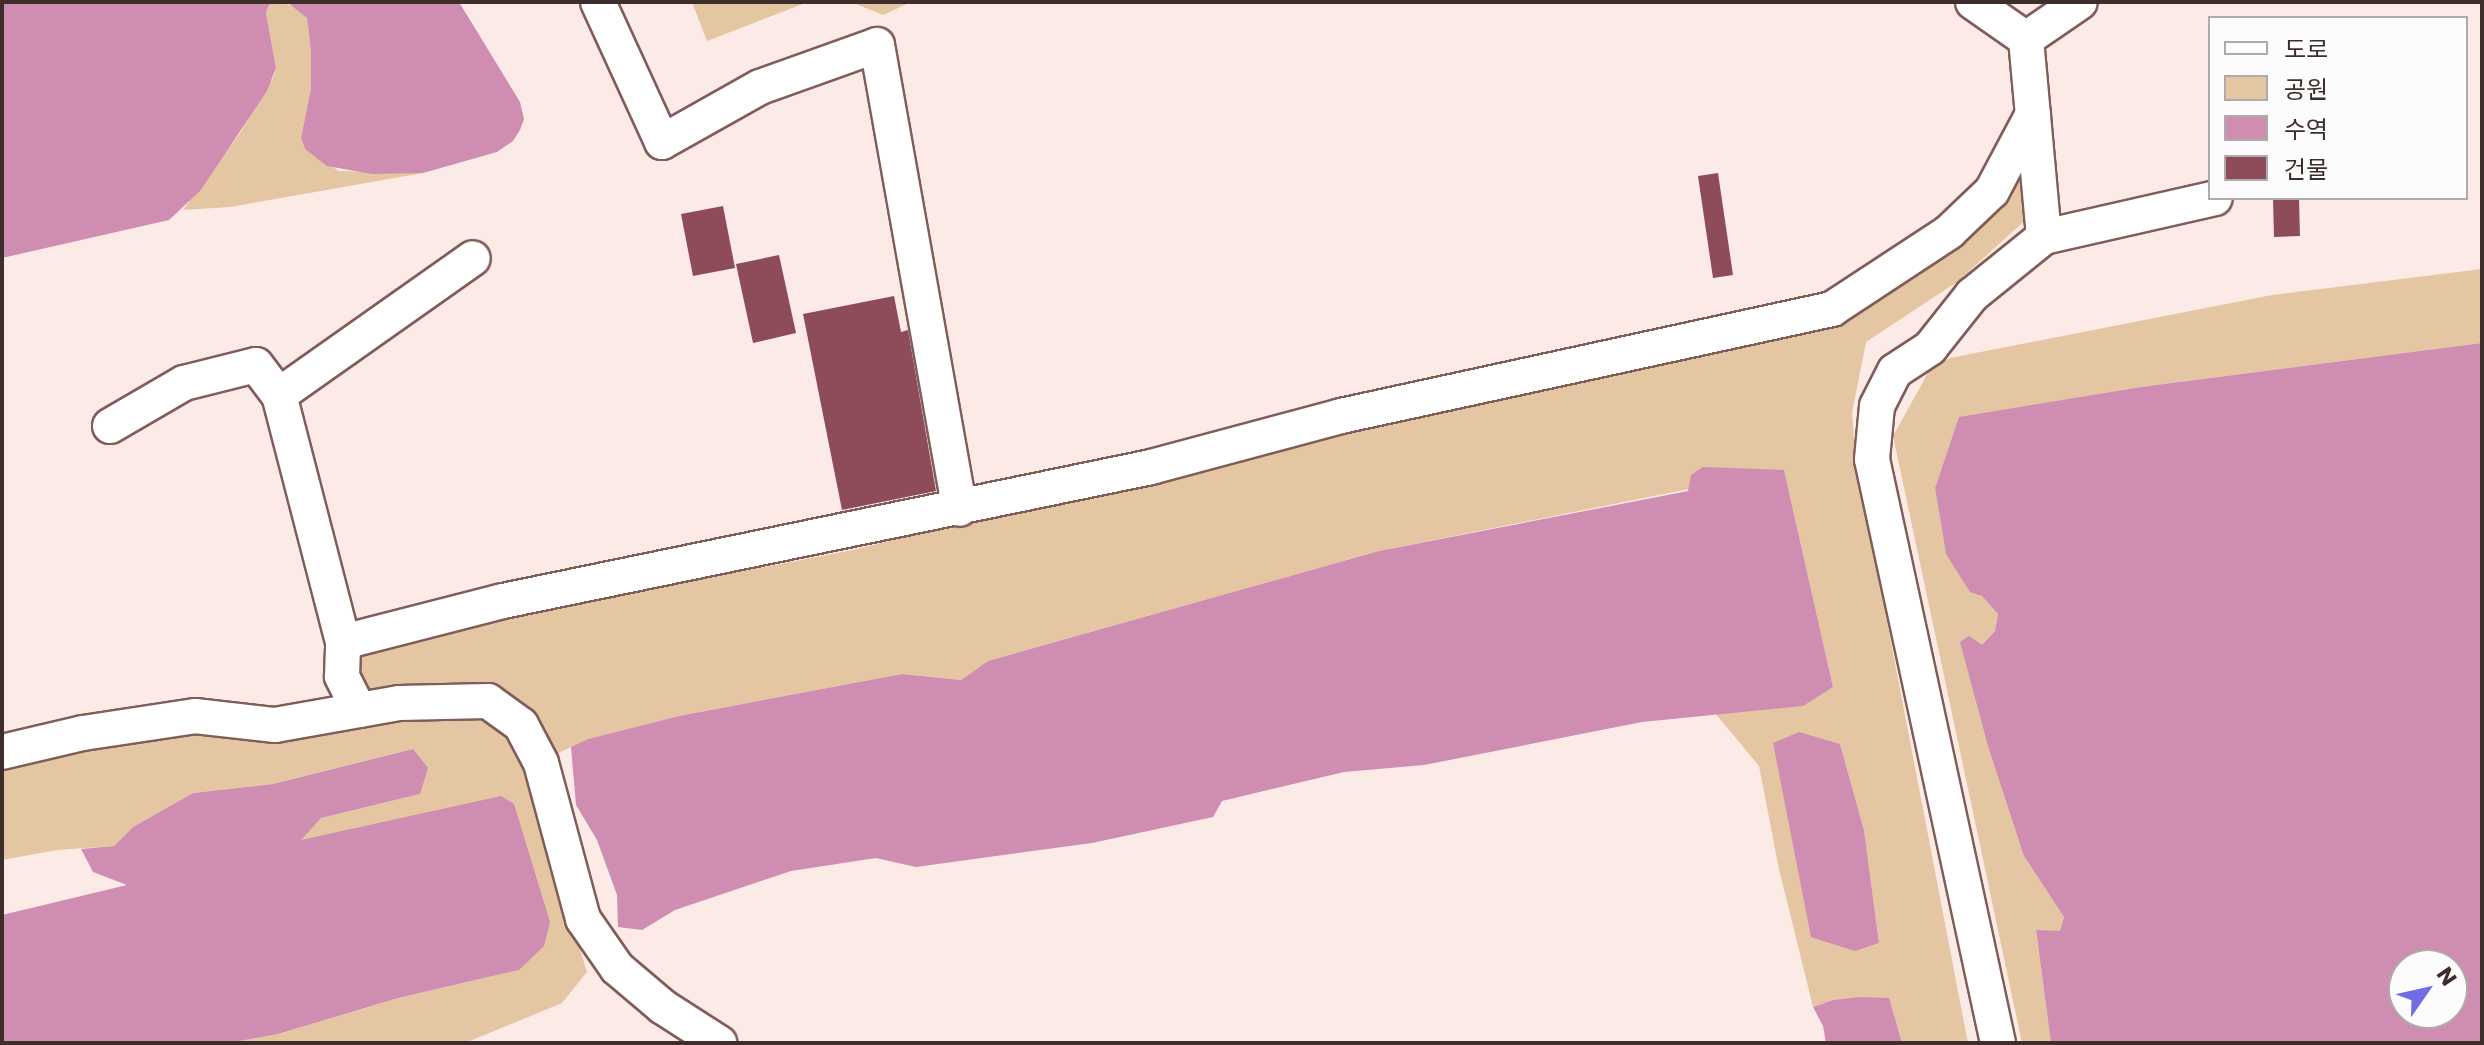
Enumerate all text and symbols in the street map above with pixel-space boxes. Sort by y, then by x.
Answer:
legend [2208,16,2468,200]
text: 도로 [2284,33,2328,66]
text: 공원 [2284,73,2328,106]
text: 수역 [2284,113,2328,146]
text: 건물 [2284,153,2328,186]
north arrow [2388,949,2468,1029]
text: N [2429,961,2464,992]

